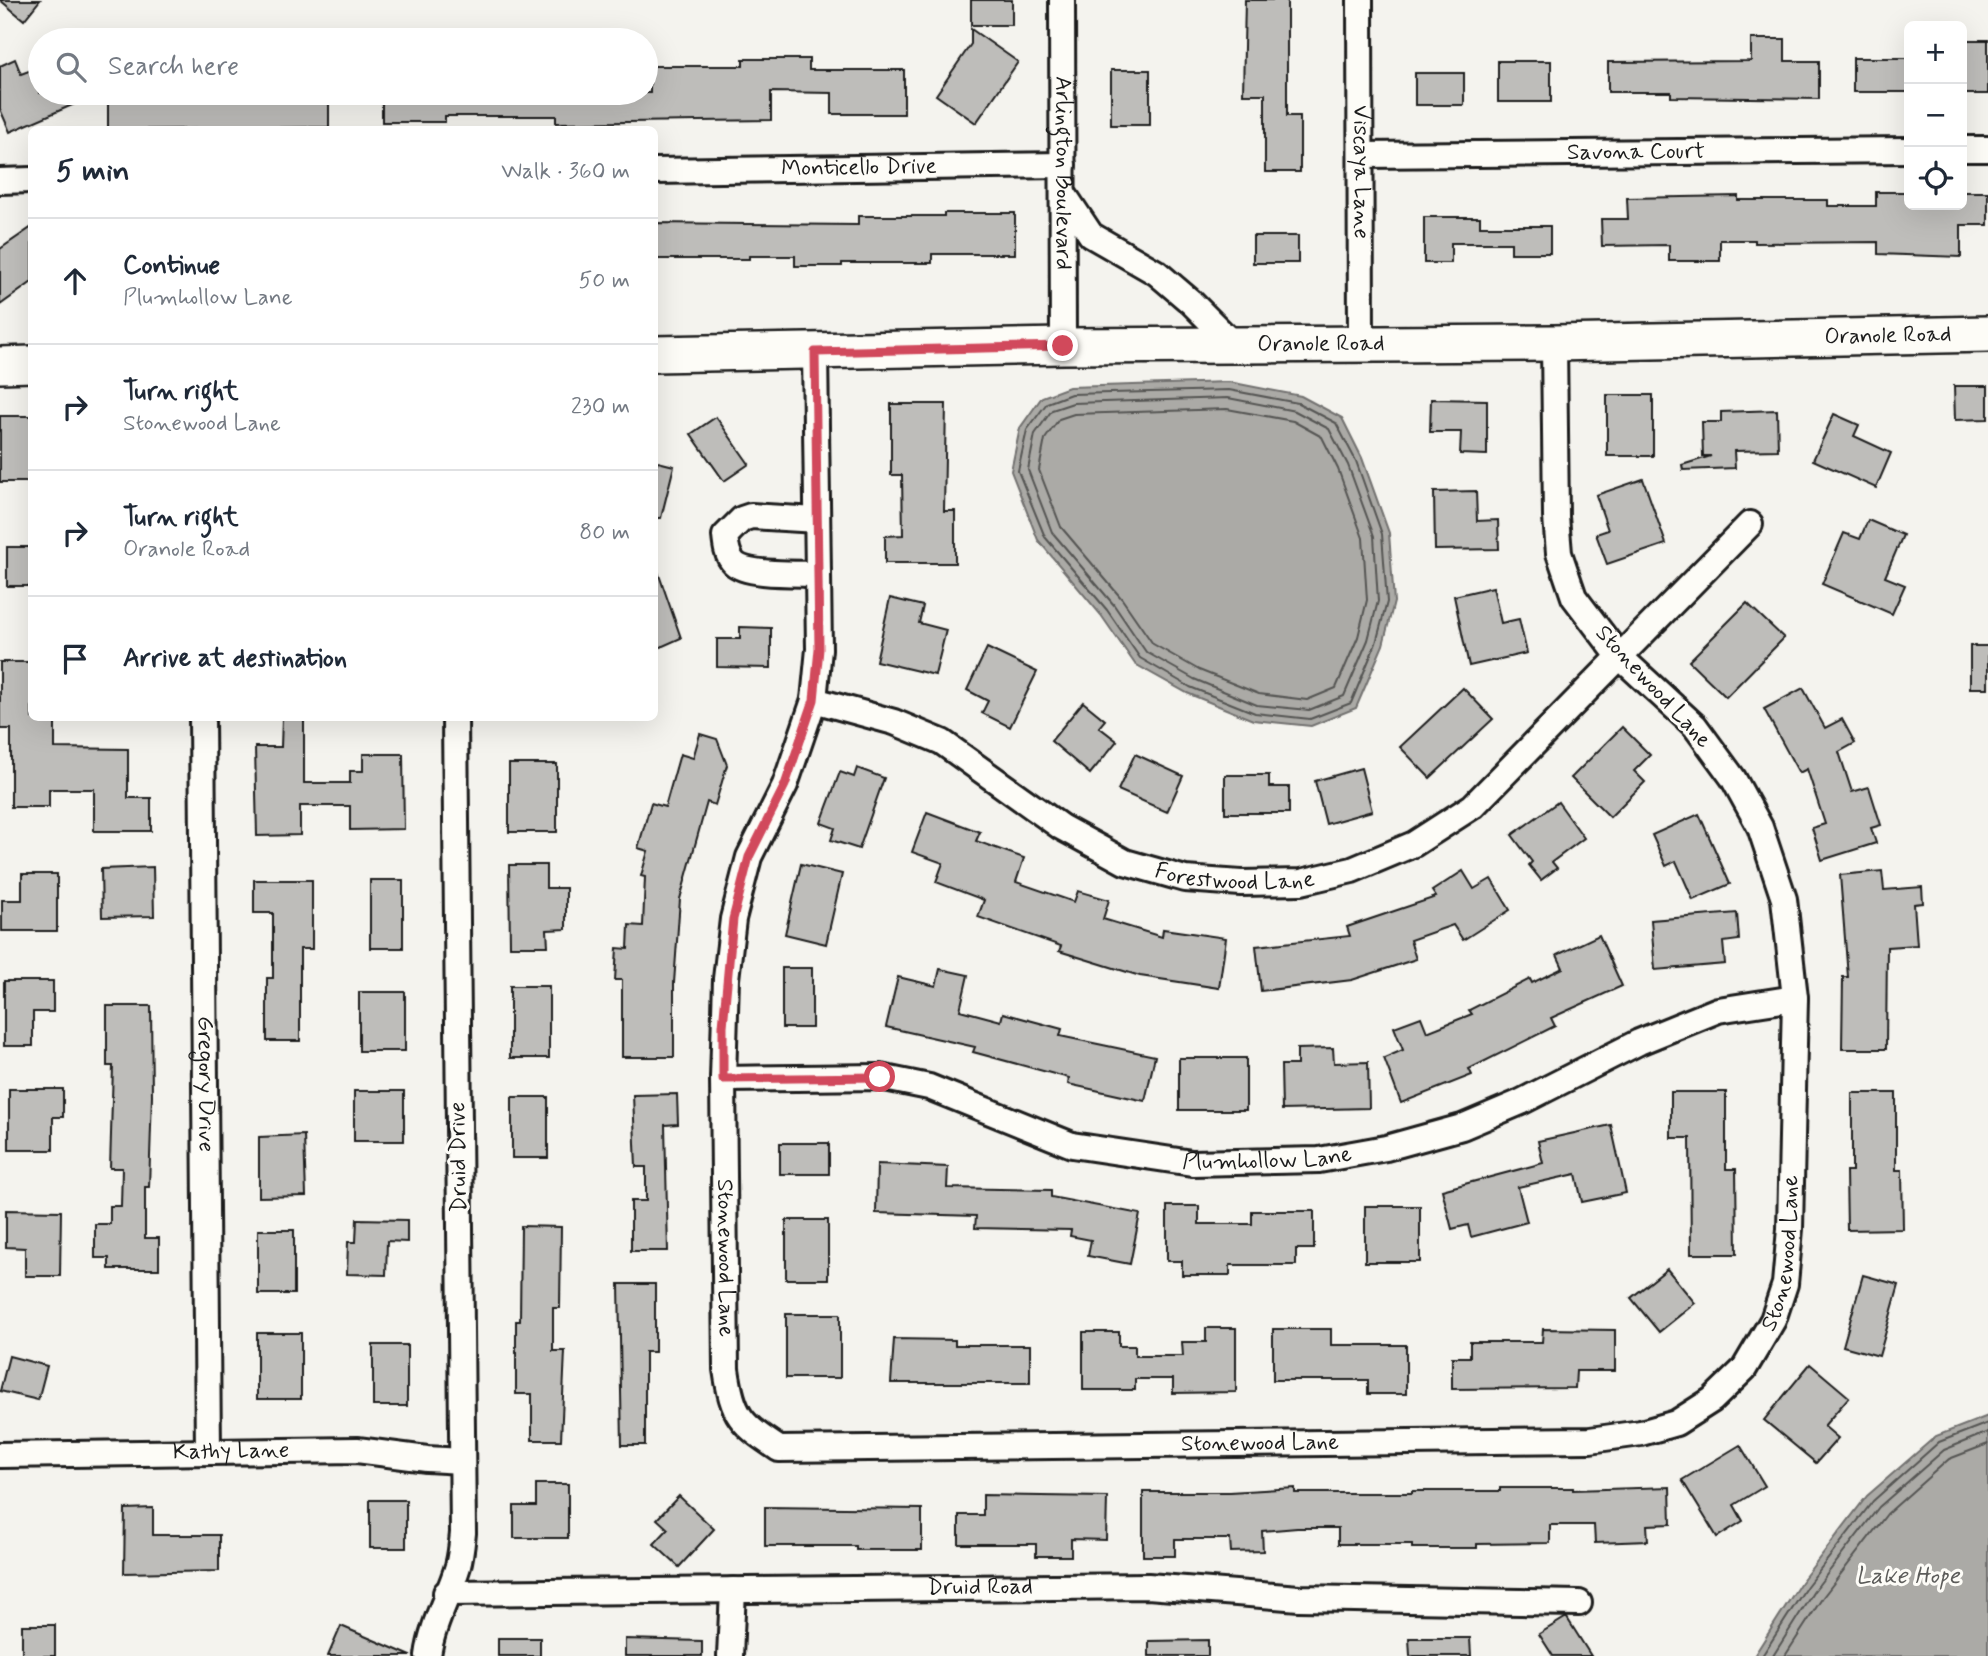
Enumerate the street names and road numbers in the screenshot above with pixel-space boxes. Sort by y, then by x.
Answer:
street label: Arlington Boulevard [1045,76,1078,270]
street label: Viscaya Lane [1345,105,1376,239]
street label: Savona Court [1567,137,1705,168]
street label: Monticello Drive [781,152,937,184]
street label: Oranole Road [1824,320,1952,352]
street label: Oranole Road [1257,329,1385,360]
street label: Stonewood Lane [1588,619,1718,755]
street label: Forestwood Lane [1151,856,1318,898]
street label: Gregory Drive [188,1016,221,1152]
street label: Druid Drive [443,1101,475,1213]
street label: Plumhollow Lane [1180,1139,1354,1178]
street label: Stonewood Lane [1754,1175,1806,1337]
street label: Stonewood Lane [709,1179,741,1337]
street label: Stonewood Lane [1181,1428,1339,1460]
street label: Kathy Lane [172,1436,290,1468]
street label: Druid Road [927,1572,1033,1603]

